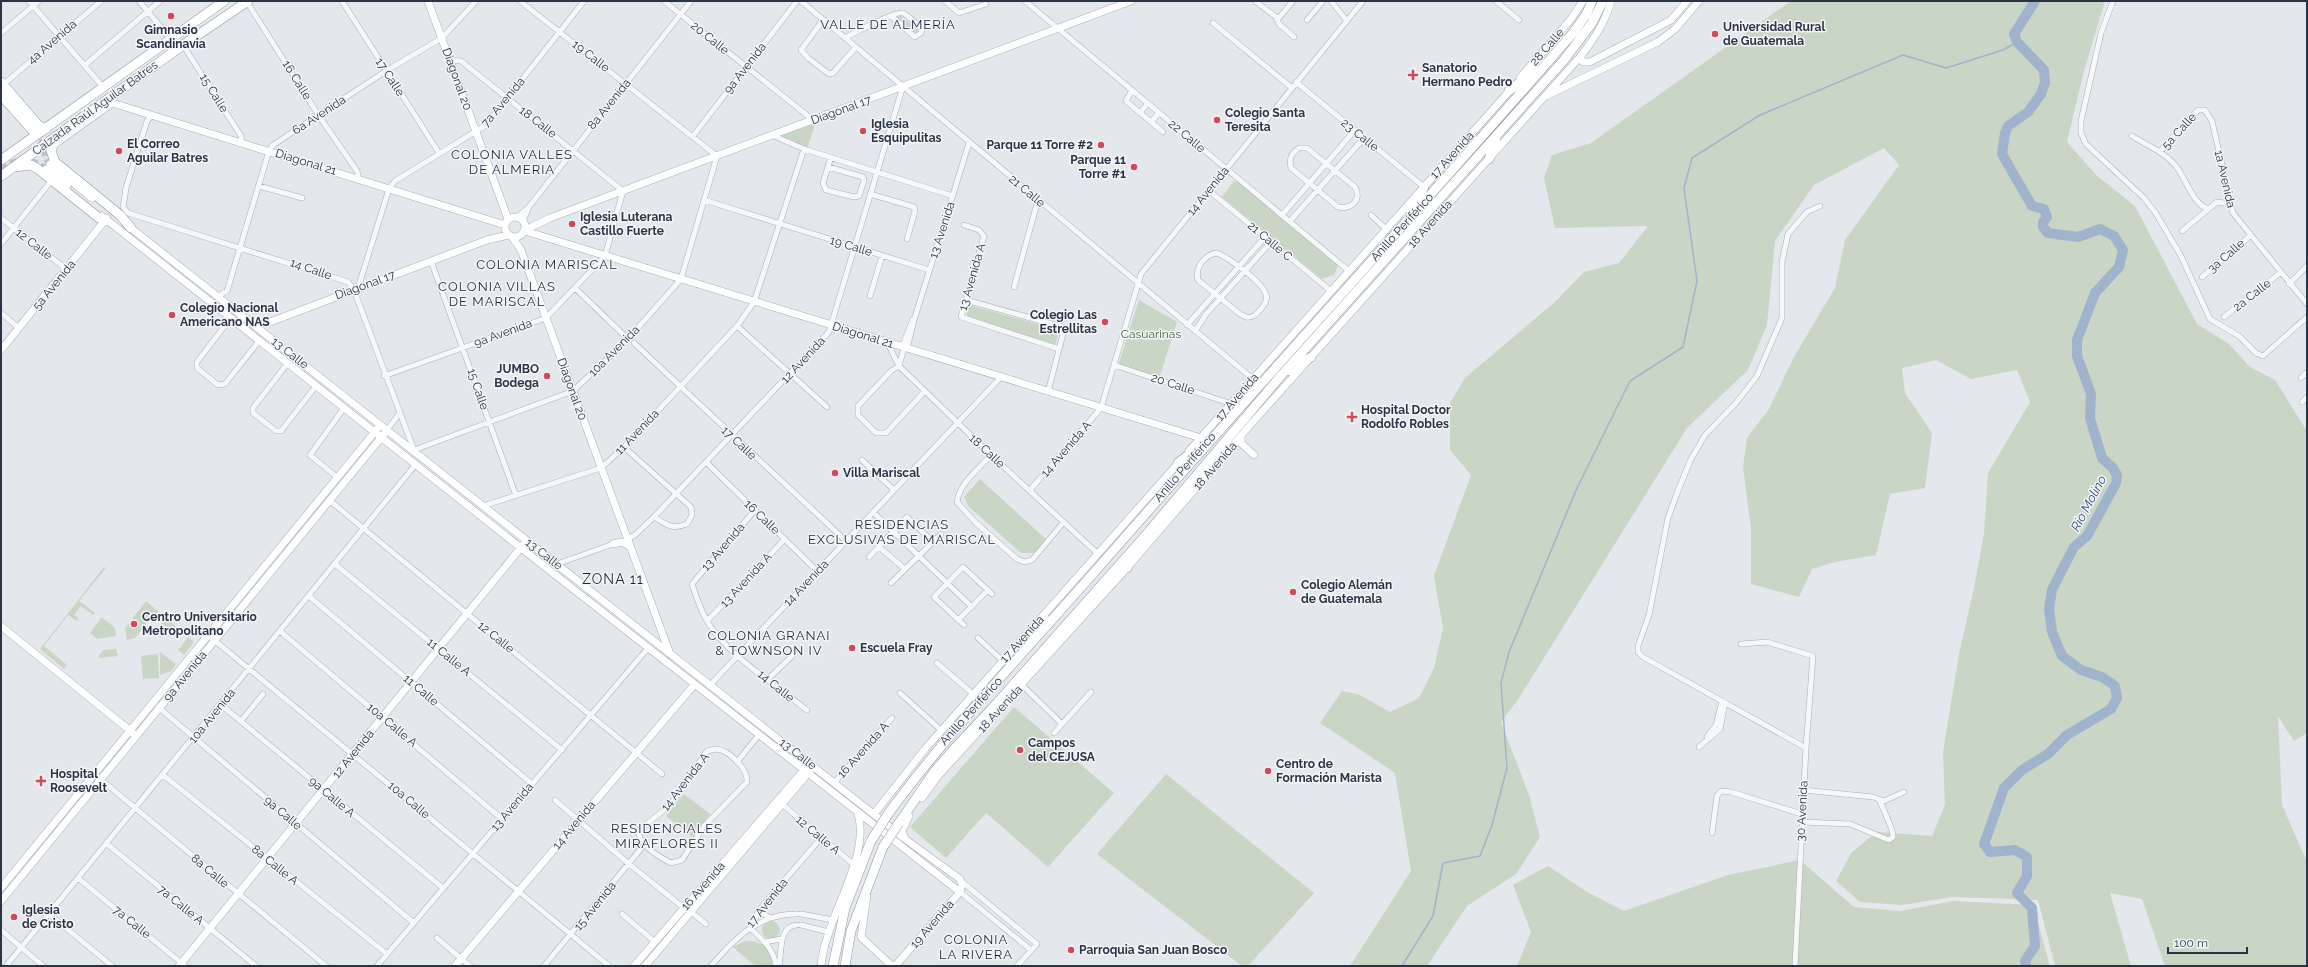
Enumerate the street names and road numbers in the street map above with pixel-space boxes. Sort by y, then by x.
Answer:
street label: 4a Avenida [25,17,79,67]
street label: 20 Calle [688,18,732,58]
street label: 28 Calle [1527,26,1567,68]
street label: 19 Calle [570,37,612,75]
street label: 9a Avenida [721,40,769,96]
street label: Diagonal 20 [439,46,475,112]
street label: 17 Calle [372,55,408,99]
street label: Calzada Raúl Aguilar Batres [29,58,161,158]
street label: 16 Calle [279,58,315,102]
street label: 15 Calle [197,71,231,115]
street label: 7a Avenida [478,74,528,130]
street label: 8a Avenida [584,76,634,132]
street label: Diagonal 17 [809,92,874,127]
street label: 6a Avenida [290,93,348,137]
street label: 18 Calle [516,103,560,141]
street label: 5a Calle [2159,110,2199,152]
street label: 23 Calle [1338,116,1382,154]
street label: 22 Calle [1166,117,1208,155]
street label: 17 Avenida [1427,128,1477,182]
street label: Diagonal 21 [274,146,338,178]
street label: 1a Avenida [2212,149,2238,209]
street label: 14 Avenida [1184,164,1232,218]
street label: 21 Calle [1006,172,1048,210]
street label: Anillo Periférico [1368,190,1436,264]
street label: 18 Avenida [1405,197,1455,251]
street label: 13 Avenida [926,200,958,260]
street label: 21 Calle C [1245,218,1295,264]
street label: 12 Calle [13,225,55,263]
street label: 19 Calle [828,233,874,259]
street label: 3a Calle [2205,236,2247,276]
street label: 13 Avenida A [956,242,988,312]
street label: 14 Calle [288,255,334,283]
street label: 5a Avenida [30,257,78,313]
street label: Diagonal 17 [333,267,398,302]
street label: 2a Calle [2230,276,2274,314]
street label: 9a Avenida [472,316,534,350]
street label: Diagonal 21 [831,319,895,351]
street label: 10a Avenida [586,323,642,379]
street label: 13 Calle [269,334,311,372]
street label: 12 Avenida [778,334,828,386]
street label: Diagonal 20 [554,356,590,422]
street label: 15 Calle [464,366,492,412]
street label: 20 Calle [1149,370,1197,398]
street label: 17 Avenida [1212,370,1262,424]
street label: 11 Avenida [612,406,662,458]
street label: 14 Avenida A [1038,418,1094,480]
street label: 17 Calle [719,423,759,463]
street label: Anillo Periférico [1151,430,1219,504]
street label: 18 Calle [966,431,1008,471]
street label: 18 Avenida [1190,439,1240,493]
street label: 16 Calle [741,497,783,537]
street label: 13 Avenida [698,520,748,574]
street label: 13 Calle [523,535,565,573]
street label: 13 Avenida A [717,550,775,610]
street label: 14 Avenida [780,557,832,609]
street label: 17 Avenida [997,612,1047,666]
street label: 12 Calle [475,618,517,656]
street label: 11 Calle A [424,635,474,679]
street label: 9a Avenida [160,648,210,704]
street label: 14 Calle [755,667,797,705]
street label: 11 Calle [401,671,441,709]
street label: Anillo Periférico [937,674,1005,748]
street label: 18 Avenida [975,682,1025,736]
street label: 10a Avenida [186,686,238,746]
street label: 10a Calle A [364,700,420,750]
street label: 16 Avenida A [834,719,892,781]
street label: 12 Avenida [329,727,377,781]
street label: 13 Calle [777,735,819,773]
street label: 14 Avenida A [658,750,712,814]
street label: 9a Calle A [306,774,358,820]
street label: 10a Calle [385,778,433,822]
street label: 13 Avenida [488,780,536,834]
street label: 30 Avenida [1793,780,1811,842]
street label: 9a Calle [261,793,305,833]
street label: 14 Avenida [550,798,598,852]
street label: 12 Calle A [793,812,843,858]
street label: 8a Calle A [249,842,301,888]
street label: 8a Calle [188,851,232,891]
street label: 16 Avenida [678,859,728,913]
street label: 17 Avenida [743,876,791,930]
street label: 15 Avenida [571,879,619,933]
street label: 7a Calle A [155,882,207,928]
street label: 19 Avenida [907,897,957,951]
street label: 7a Calle [110,903,154,941]

